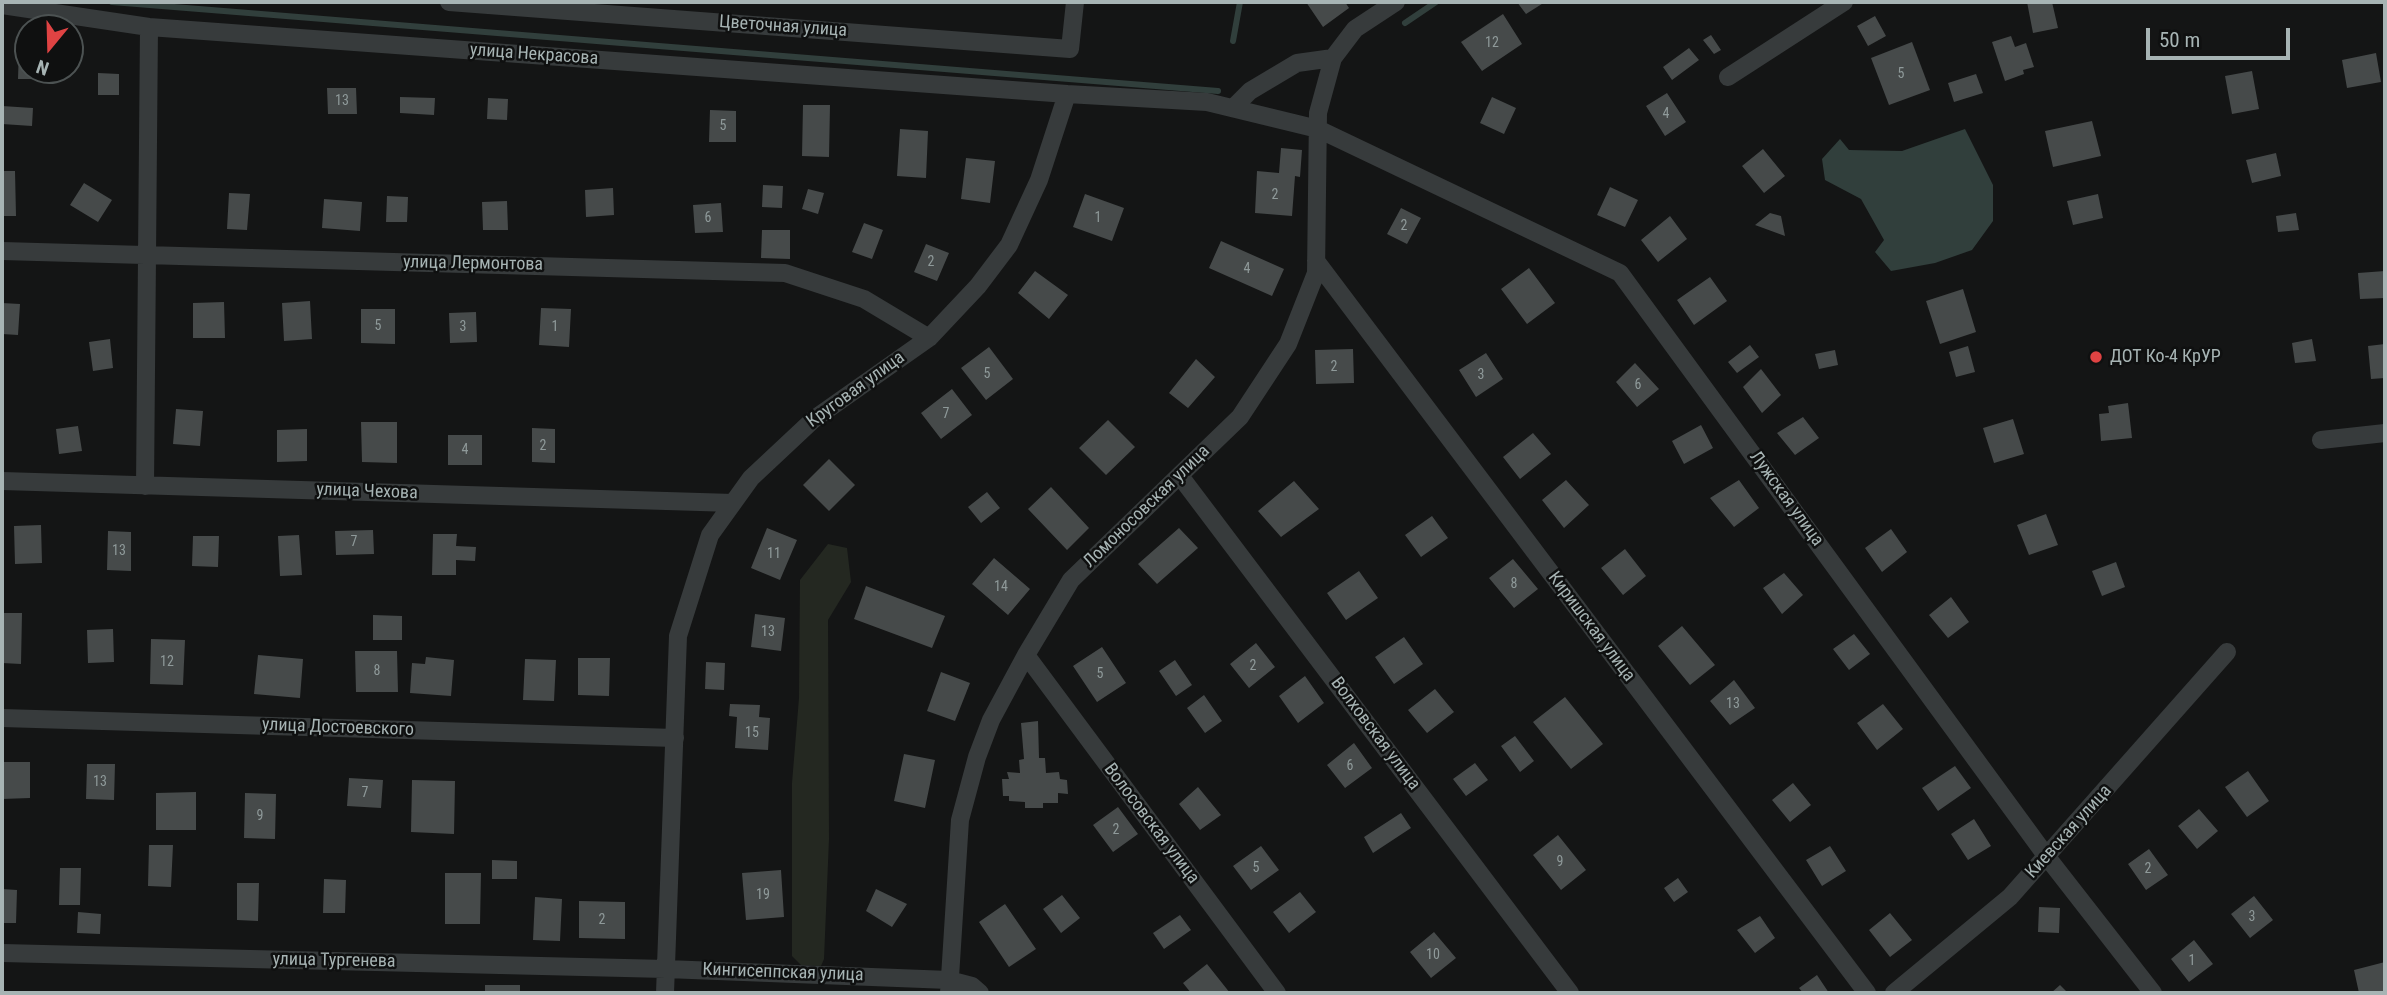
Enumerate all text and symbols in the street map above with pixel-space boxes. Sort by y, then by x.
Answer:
street label: Цветочная улица [718,12,848,42]
north arrow [14,14,84,84]
scale bar [2149,14,2292,58]
text: 50 m [2159,28,2200,52]
house number: 12 [1485,35,1499,51]
street label: улица Некрасова [469,40,599,70]
text: N [33,55,52,80]
house number: 5 [1898,66,1904,82]
house number: 13 [335,93,349,109]
house number: 4 [1663,106,1669,122]
house number: 5 [720,118,726,134]
house number: 2 [1272,187,1278,203]
house number: 6 [705,210,711,226]
house number: 1 [1095,210,1101,226]
house number: 2 [1401,218,1407,234]
street label: улица Лермонтова [403,252,543,276]
house number: 2 [928,254,934,270]
house number: 4 [1244,261,1250,277]
house number: 5 [375,318,381,334]
house number: 3 [460,319,466,335]
house number: 1 [552,319,558,335]
place label: ДОТ Ко-4 КрУР [2110,346,2221,368]
street label: Круговая улица [803,347,909,433]
marker: ДОТ Ко-4 КрУР [2088,349,2104,365]
house number: 2 [1331,359,1337,375]
house number: 5 [984,366,990,382]
house number: 3 [1478,367,1484,383]
house number: 6 [1635,377,1641,393]
house number: 7 [943,406,949,422]
house number: 2 [540,438,546,454]
street label: Ломоносовская улица [1079,441,1215,573]
house number: 4 [462,442,468,458]
street label: Лужская улица [1744,447,1828,551]
street label: улица Чехова [316,479,418,505]
house number: 7 [351,534,357,550]
house number: 13 [112,543,126,559]
house number: 11 [767,546,781,562]
street label: Киришская улица [1543,568,1639,686]
house number: 8 [1511,576,1517,592]
house number: 14 [994,579,1008,595]
house number: 13 [761,624,775,640]
house number: 12 [160,654,174,670]
house number: 2 [1250,658,1256,674]
house number: 8 [374,663,380,679]
house number: 5 [1097,666,1103,682]
street label: Волховская улица [1326,673,1424,795]
house number: 13 [1726,696,1740,712]
street label: улица Достоевского [262,715,414,741]
house number: 15 [745,725,759,741]
house number: 6 [1347,758,1353,774]
street label: Волосовская улица [1099,759,1203,889]
house number: 13 [93,774,107,790]
street label: Киевская улица [2021,781,2117,883]
house number: 7 [362,785,368,801]
house number: 9 [257,808,263,824]
house number: 2 [1113,822,1119,838]
house number: 9 [1557,854,1563,870]
house number: 5 [1253,860,1259,876]
house number: 2 [2145,861,2151,877]
house number: 19 [756,887,770,903]
house number: 3 [2249,909,2255,925]
house number: 2 [599,912,605,928]
house number: 10 [1426,947,1440,963]
street label: улица Тургенева [272,949,396,973]
house number: 1 [2189,953,2195,969]
street label: Кингисеппская улица [702,959,864,987]

